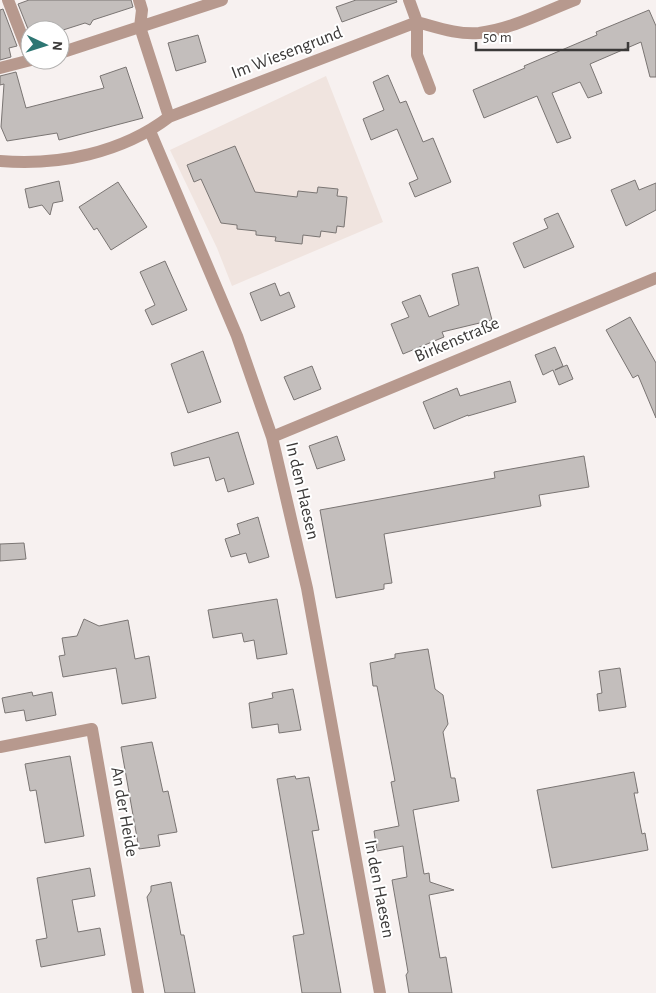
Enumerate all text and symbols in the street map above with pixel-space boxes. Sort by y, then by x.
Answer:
north arrow [20,20,70,70]
scale bar [476,20,628,52]
street label: Im Wiesengrund [229,24,345,82]
text: 50 m [483,30,512,45]
text: N [50,40,64,51]
street label: Birkenstraße [412,314,502,366]
street label: In den Haesen [282,440,322,542]
street label: An der Heide [107,766,141,858]
street label: In den Haesen [361,838,397,940]

